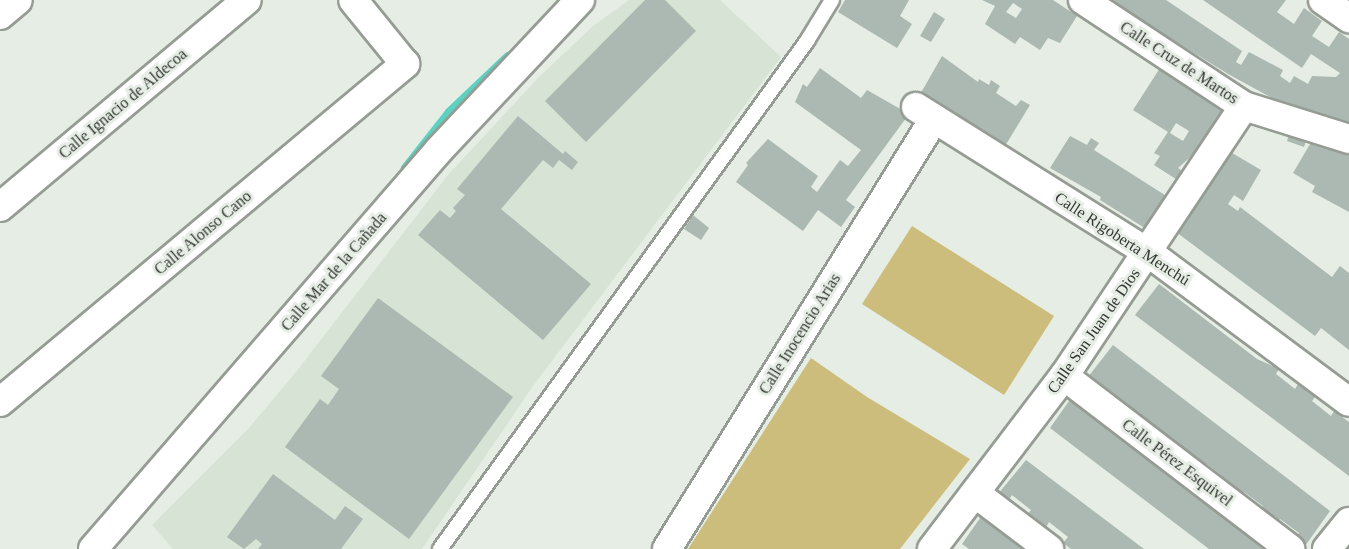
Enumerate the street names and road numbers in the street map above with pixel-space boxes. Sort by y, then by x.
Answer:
street label: Calle Cruz de Martos [1116,18,1242,108]
street label: Calle Ignacio de Aldecoa [55,45,191,163]
street label: Calle Alonso Cano [150,187,256,279]
street label: Calle Rigoberta Menchú [1051,188,1193,290]
street label: Calle Mar de la Cañada [277,209,391,335]
street label: Calle San Juan de Dios [1044,265,1144,397]
street label: Calle Inocencio Arias [755,270,845,398]
street label: Calle Pérez Esquivel [1118,415,1236,511]

